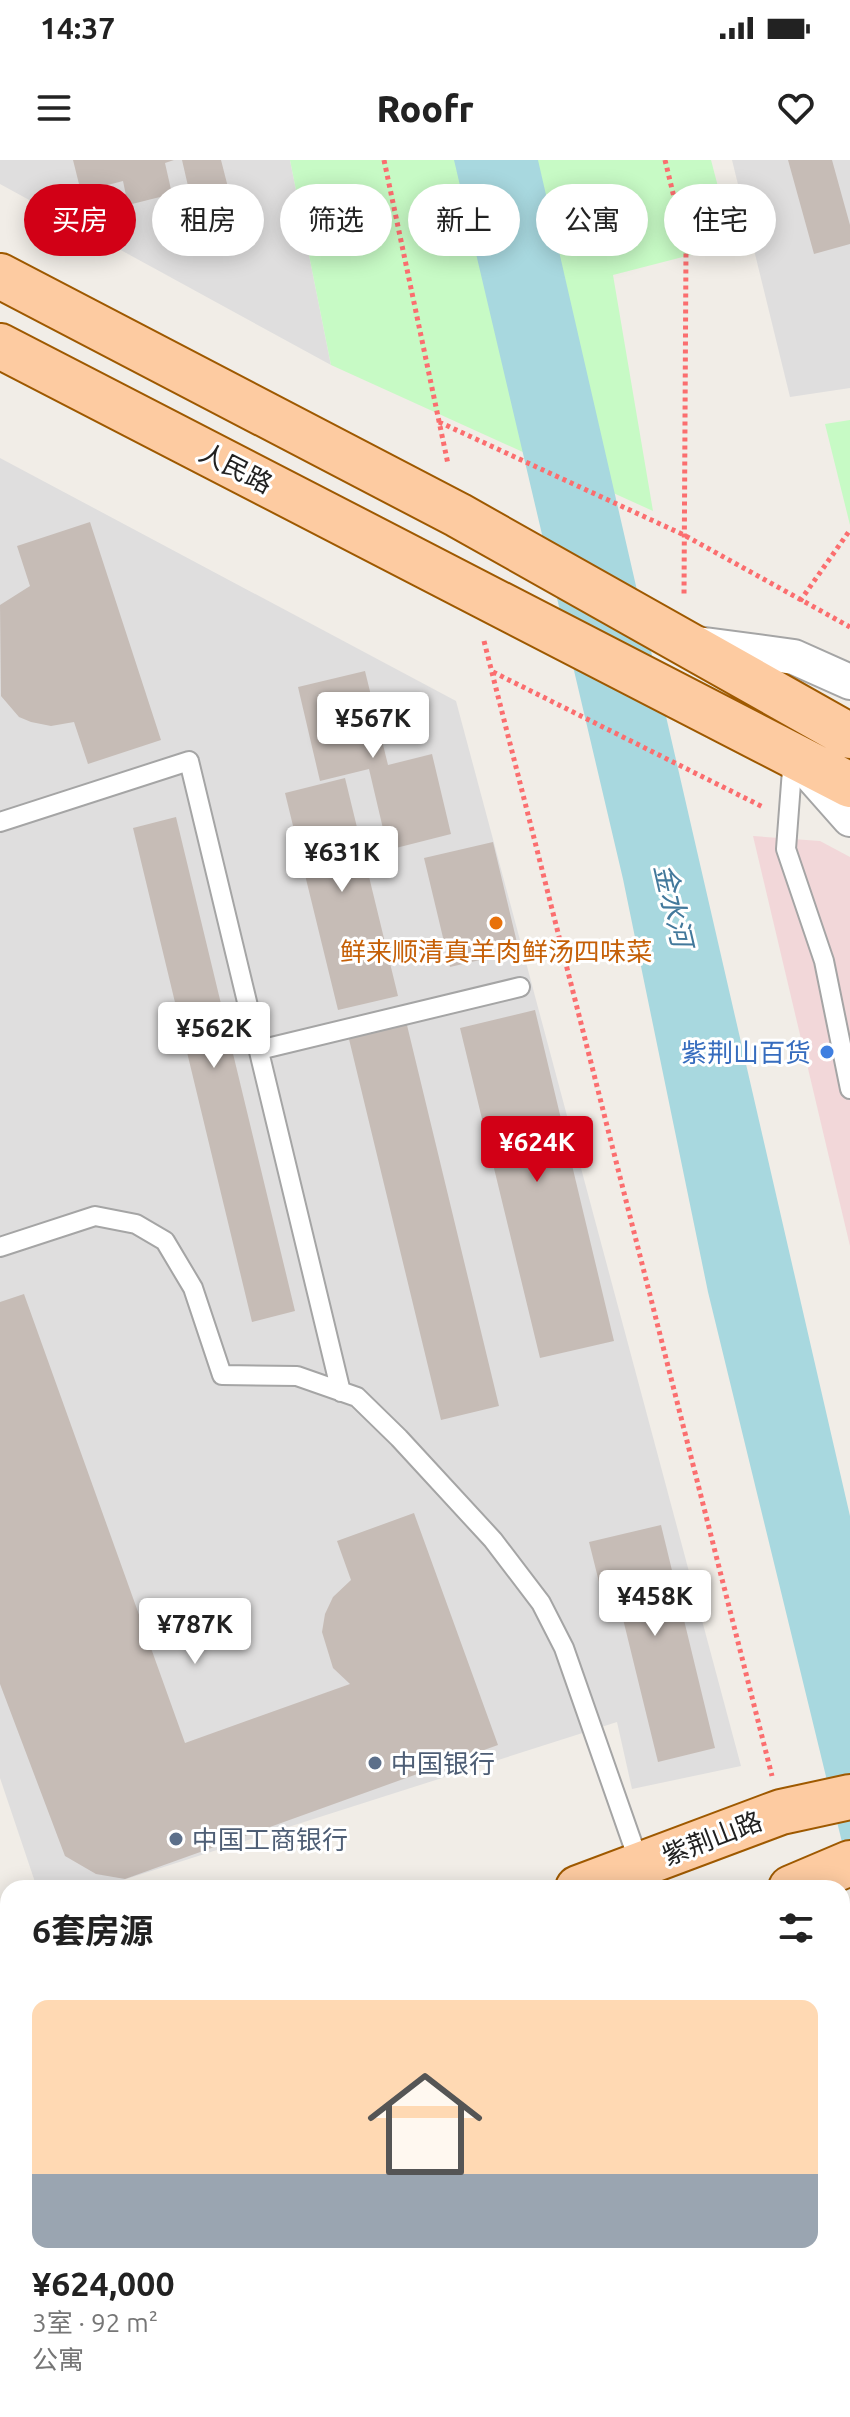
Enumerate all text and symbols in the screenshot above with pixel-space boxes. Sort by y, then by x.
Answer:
text: 14:37 [40,11,115,45]
icon: menu [32,86,76,130]
icon: heart [774,86,818,130]
text: Roofr [376,88,474,129]
chip: 买房 [24,184,136,256]
chip: 租房 [152,184,264,256]
chip: 筛选 [280,184,392,256]
chip: 新上 [408,184,520,256]
chip: 公寓 [536,184,648,256]
chip: 住宅 [664,184,776,256]
street label: 人民路 [195,437,277,499]
pin: ¥567K [317,692,429,760]
text: ¥567K [335,703,411,732]
pin: ¥631K [286,826,398,894]
text: ¥631K [304,837,380,866]
water label: 金水河 [649,861,700,954]
marker: 鲜来顺清真羊肉鲜汤四味菜 [487,914,505,932]
place label: 鲜来顺清真羊肉鲜汤四味菜 [340,937,652,966]
pin: ¥562K [158,1002,270,1070]
text: ¥562K [176,1013,252,1042]
place label: 紫荆山百货 [681,1038,811,1067]
marker: 紫荆山百货 [818,1043,836,1061]
pin: ¥624K [481,1116,593,1184]
text: ¥624K [499,1127,575,1156]
pin: ¥458K [599,1570,711,1638]
text: ¥458K [617,1581,693,1610]
pin: ¥787K [139,1598,251,1666]
text: ¥787K [157,1609,233,1638]
place label: 中国银行 [391,1749,495,1778]
marker: 中国银行 [366,1754,384,1772]
street label: 紫荆山路 [658,1806,766,1870]
place label: 中国工商银行 [192,1825,348,1854]
marker: 中国工商银行 [167,1830,185,1848]
icon: filters [774,1906,818,1950]
text: 6套房源 [32,1911,153,1949]
icon: home [353,2052,497,2196]
text: ¥624,000 [32,2264,175,2302]
text: 3室 · 92 m² [32,2308,158,2337]
text: 公寓 [32,2345,84,2374]

